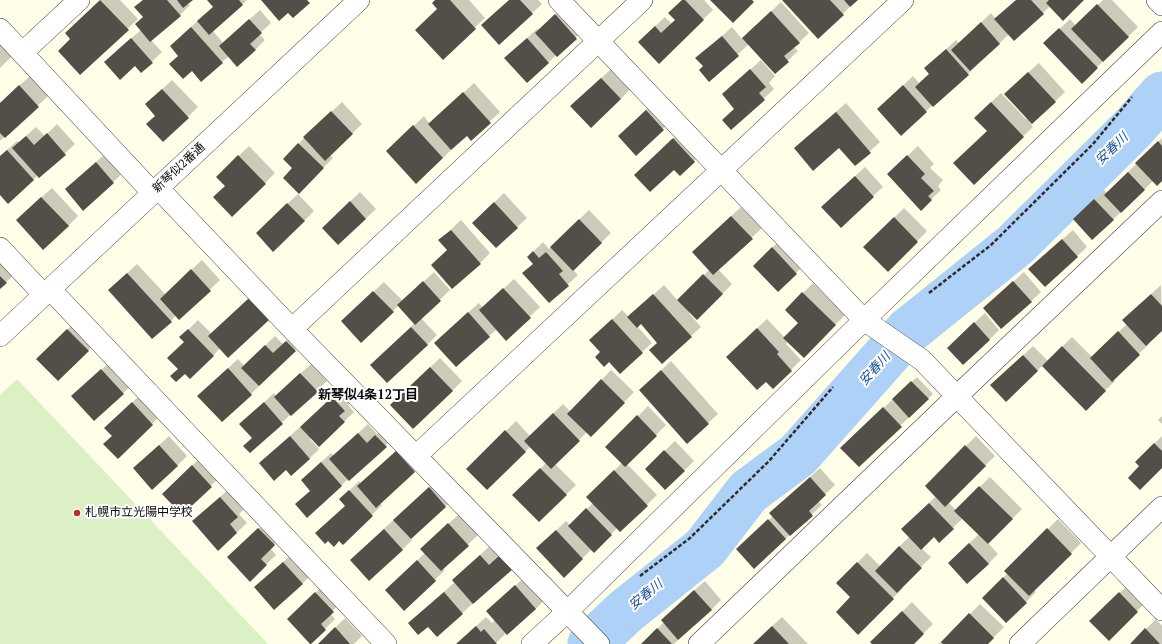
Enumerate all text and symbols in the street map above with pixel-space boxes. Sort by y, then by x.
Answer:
water label: 安春川 [1093,130,1131,168]
street label: 新琴似2番通 [150,140,208,196]
water label: 安春川 [856,349,894,389]
district label: 新琴似4条12丁目 [318,387,418,403]
place label: 札幌市立光陽中学校 [85,506,193,520]
marker: 札幌市立光陽中学校 [72,508,82,518]
water label: 安春川 [626,577,666,613]

